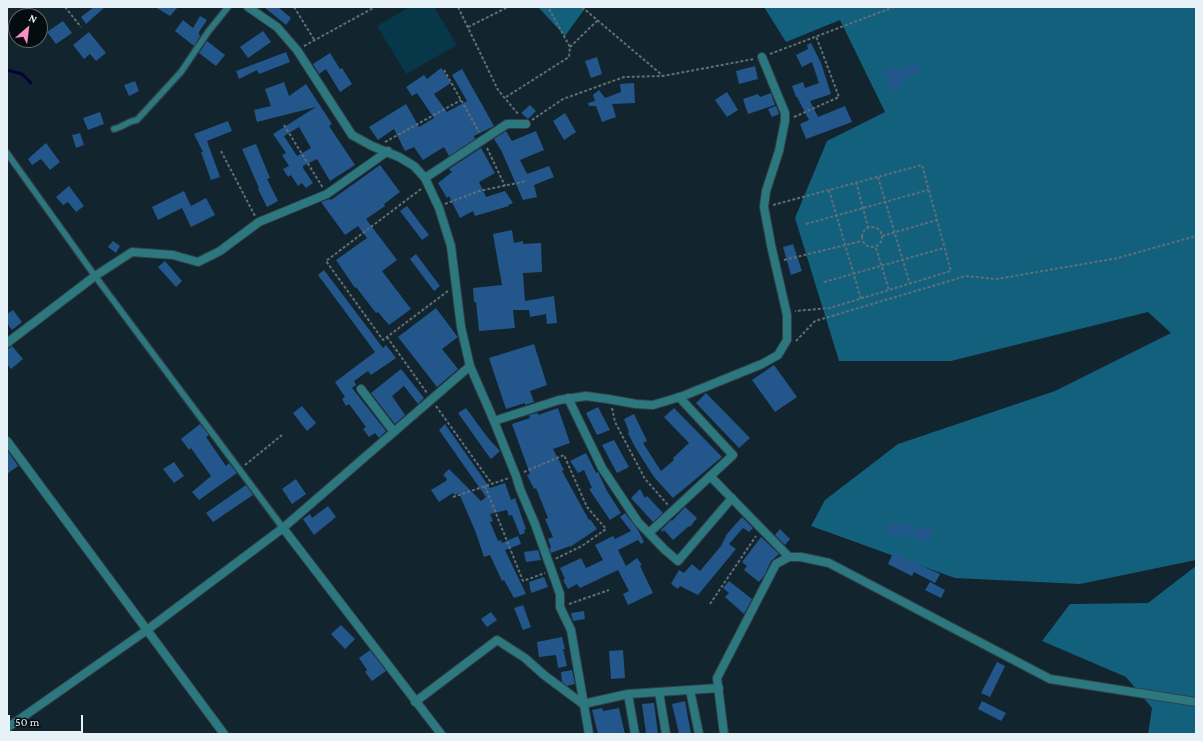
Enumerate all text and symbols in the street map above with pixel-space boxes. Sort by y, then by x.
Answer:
north arrow [8,8,48,48]
text: N [27,11,39,25]
scale bar [10,707,85,733]
text: 50 m [15,715,39,729]

